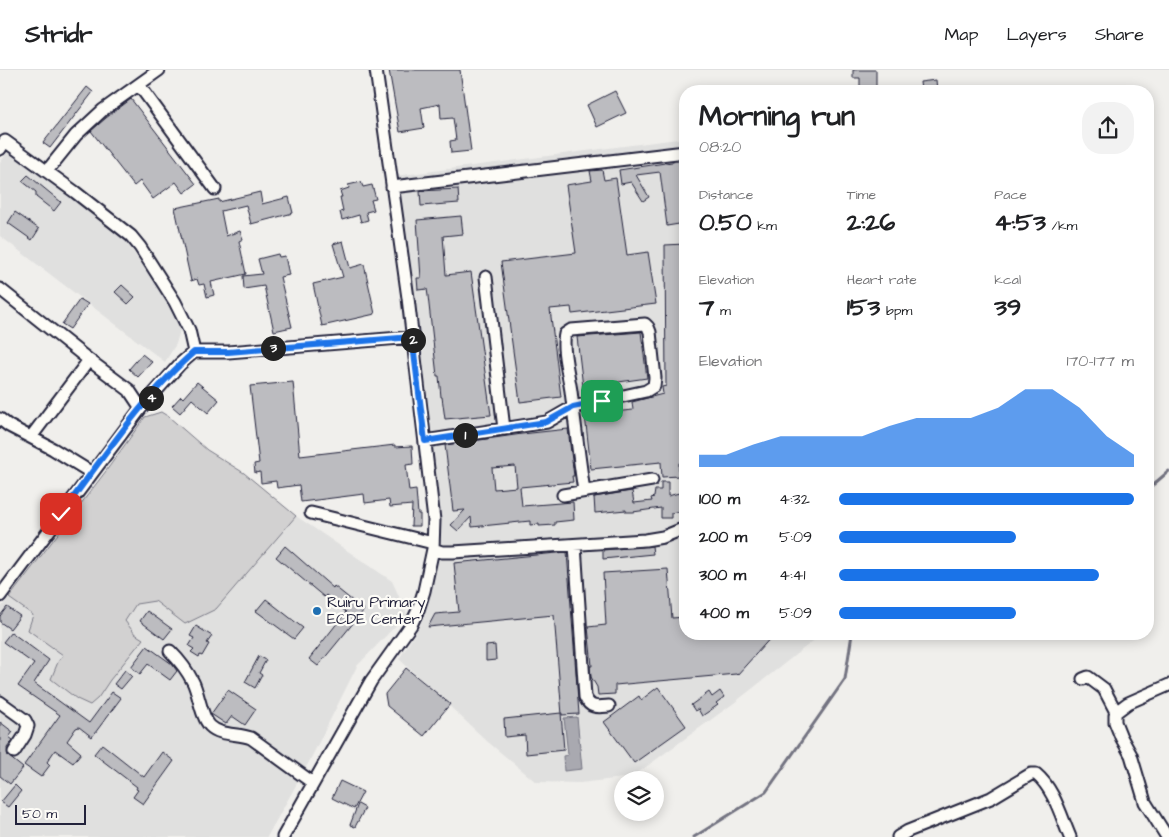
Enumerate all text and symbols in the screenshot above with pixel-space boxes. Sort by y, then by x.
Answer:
text: Stridr [25,18,93,52]
text: Map [944,22,978,47]
text: Layers [1006,22,1067,47]
text: Share [1095,22,1144,47]
text: Morning run [699,97,855,136]
button: share [1082,102,1134,154]
text: 08:20 [699,136,741,158]
text: Distance [699,185,753,205]
text: Time [847,185,876,205]
text: Pace [994,185,1027,205]
text: 0.50 [699,205,752,240]
text: 2:26 [847,205,895,240]
text: 4:53 [994,205,1046,240]
text: km [752,216,777,236]
text: /km [1046,216,1077,236]
text: Elevation [699,270,754,290]
text: Heart rate [847,270,917,290]
text: kcal [994,270,1021,290]
text: 7 [699,290,714,325]
text: 153 [847,290,880,325]
text: 39 [994,290,1021,325]
text: m [714,301,731,321]
text: bpm [880,301,912,321]
pin: 2 [400,328,426,352]
text: 2 [409,330,418,350]
pin: 3 [260,336,286,360]
text: 3 [270,338,277,358]
text: Elevation [699,350,762,372]
text: 170–177 m [1066,350,1134,372]
pin [581,380,623,422]
pin: 4 [138,386,164,410]
icon: arrive [588,387,616,415]
text: 4 [147,388,156,408]
pin: 1 [452,422,478,448]
text: 1 [465,425,466,445]
text: 100 m [699,488,740,510]
text: 4:32 [779,488,810,510]
pin [40,493,82,535]
icon: check [47,500,75,528]
text: 200 m [699,526,747,548]
text: 5:09 [779,526,812,548]
text: 300 m [699,564,746,586]
text: 4:41 [779,564,806,586]
place label: Ruiru Primary ECDE Center [327,592,425,630]
text: 400 m [699,602,749,624]
text: 5:09 [779,602,812,624]
marker: Ruiru Primary ECDE Center [311,605,323,617]
map controls [614,771,664,821]
button: layers [614,771,664,821]
scale bar [15,802,86,825]
text: 50 m [22,804,57,824]

